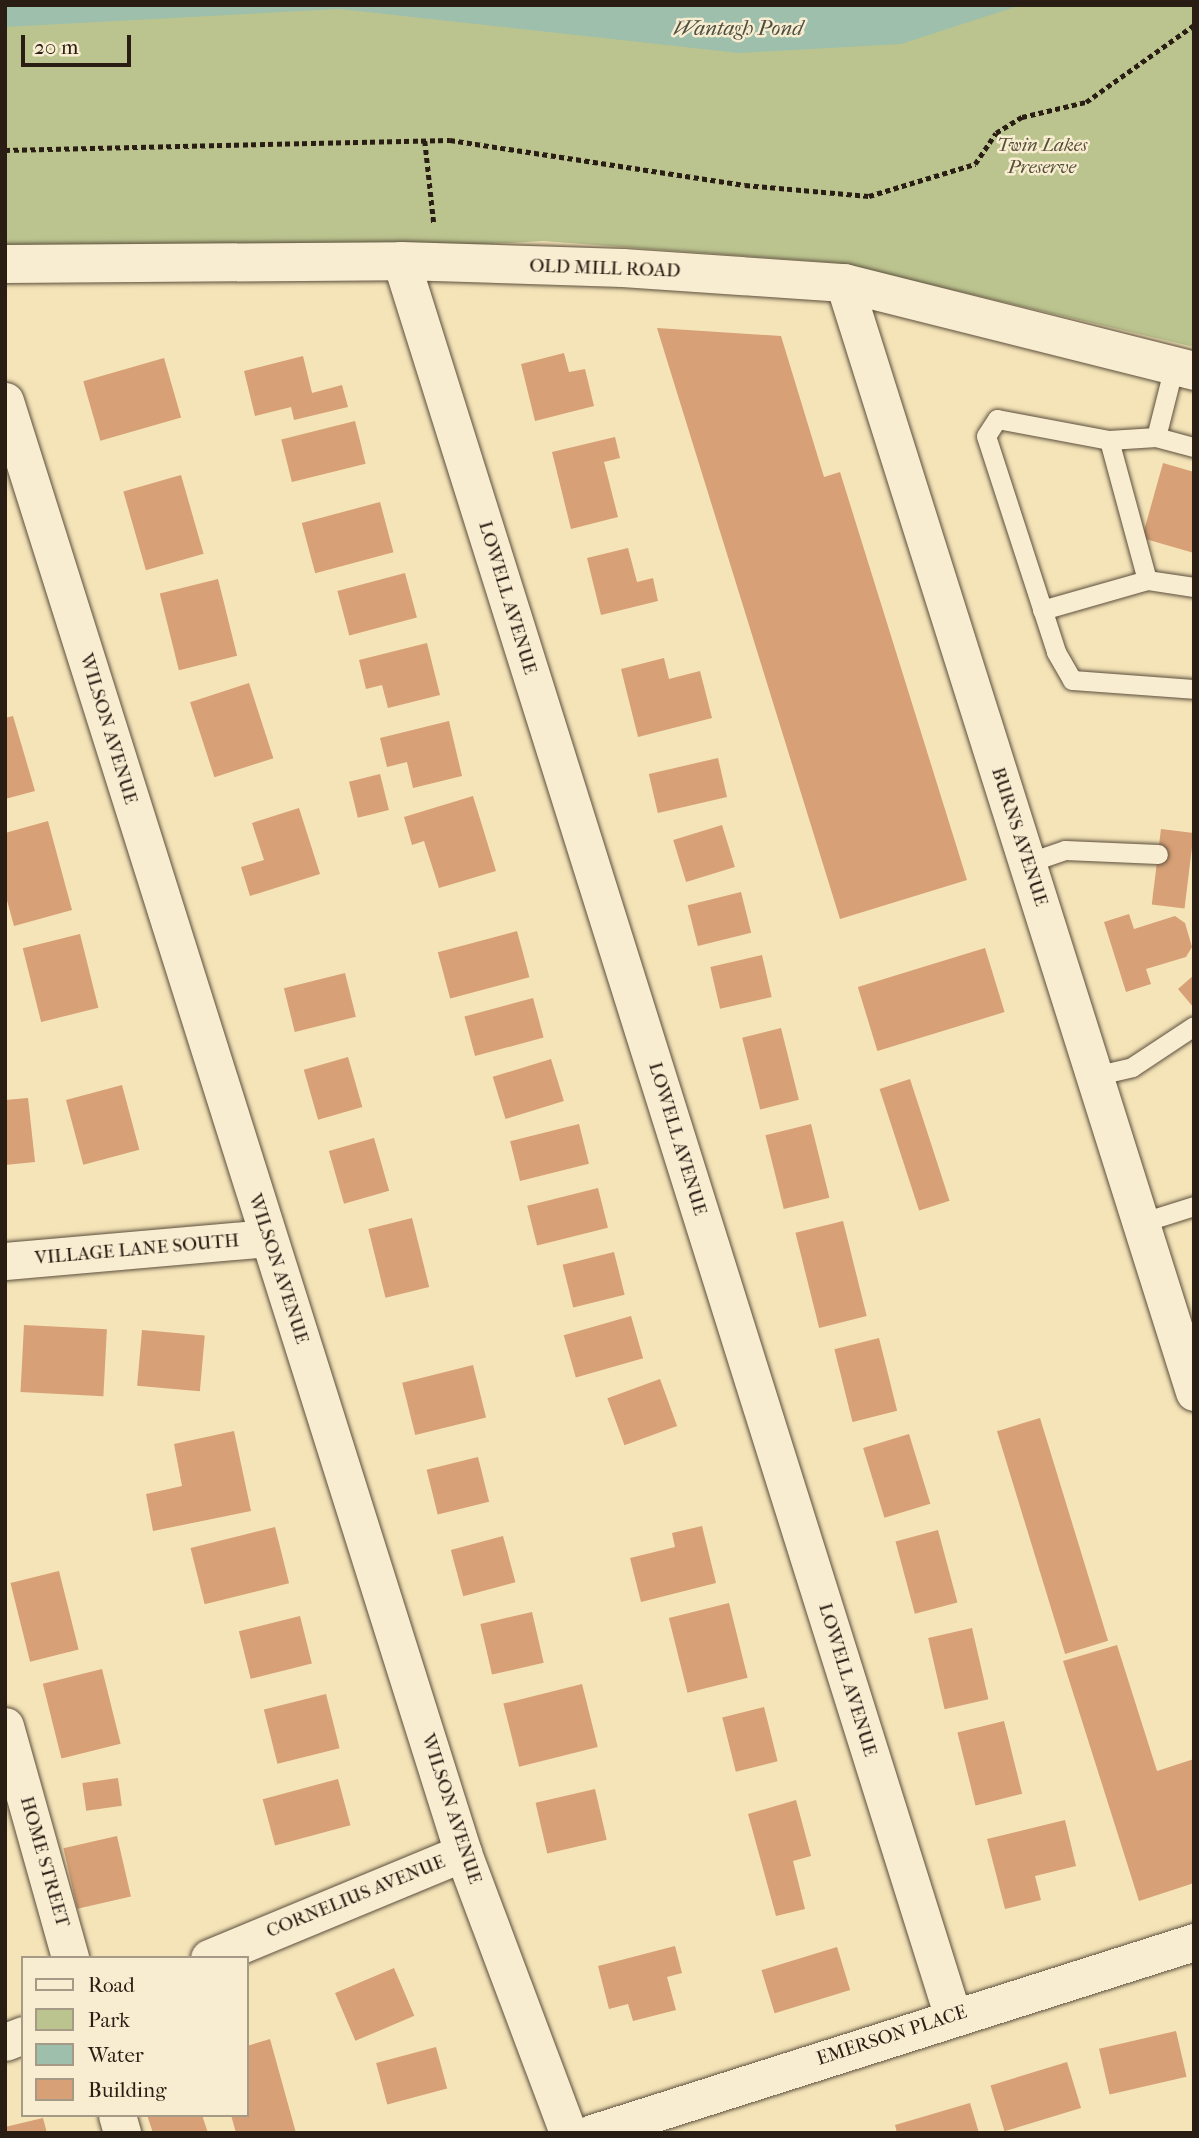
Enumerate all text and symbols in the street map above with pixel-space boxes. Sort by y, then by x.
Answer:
water label: Wantagh Pond [673,15,803,41]
scale bar [24,21,135,65]
text: 20 m [34,35,78,59]
park label: Twin Lakes Preserve [997,135,1087,179]
street label: OLD MILL ROAD [529,255,681,283]
street label: LOWELL AVENUE [473,519,541,677]
street label: WILSON AVENUE [74,651,142,807]
street label: BURNS AVENUE [986,765,1052,909]
street label: LOWELL AVENUE [643,1060,711,1218]
street label: WILSON AVENUE [243,1191,313,1347]
street label: VILLAGE LANE SOUTH [34,1230,240,1270]
street label: LOWELL AVENUE [813,1601,881,1759]
street label: WILSON AVENUE [416,1731,486,1887]
street label: HOME STREET [14,1794,74,1930]
street label: CORNELIUS AVENUE [263,1851,449,1943]
legend [21,1956,248,2117]
text: Road [88,1973,135,1997]
street label: EMERSON PLACE [814,2001,970,2071]
text: Park [88,2008,130,2032]
text: Water [88,2043,144,2067]
text: Building [88,2078,166,2102]

